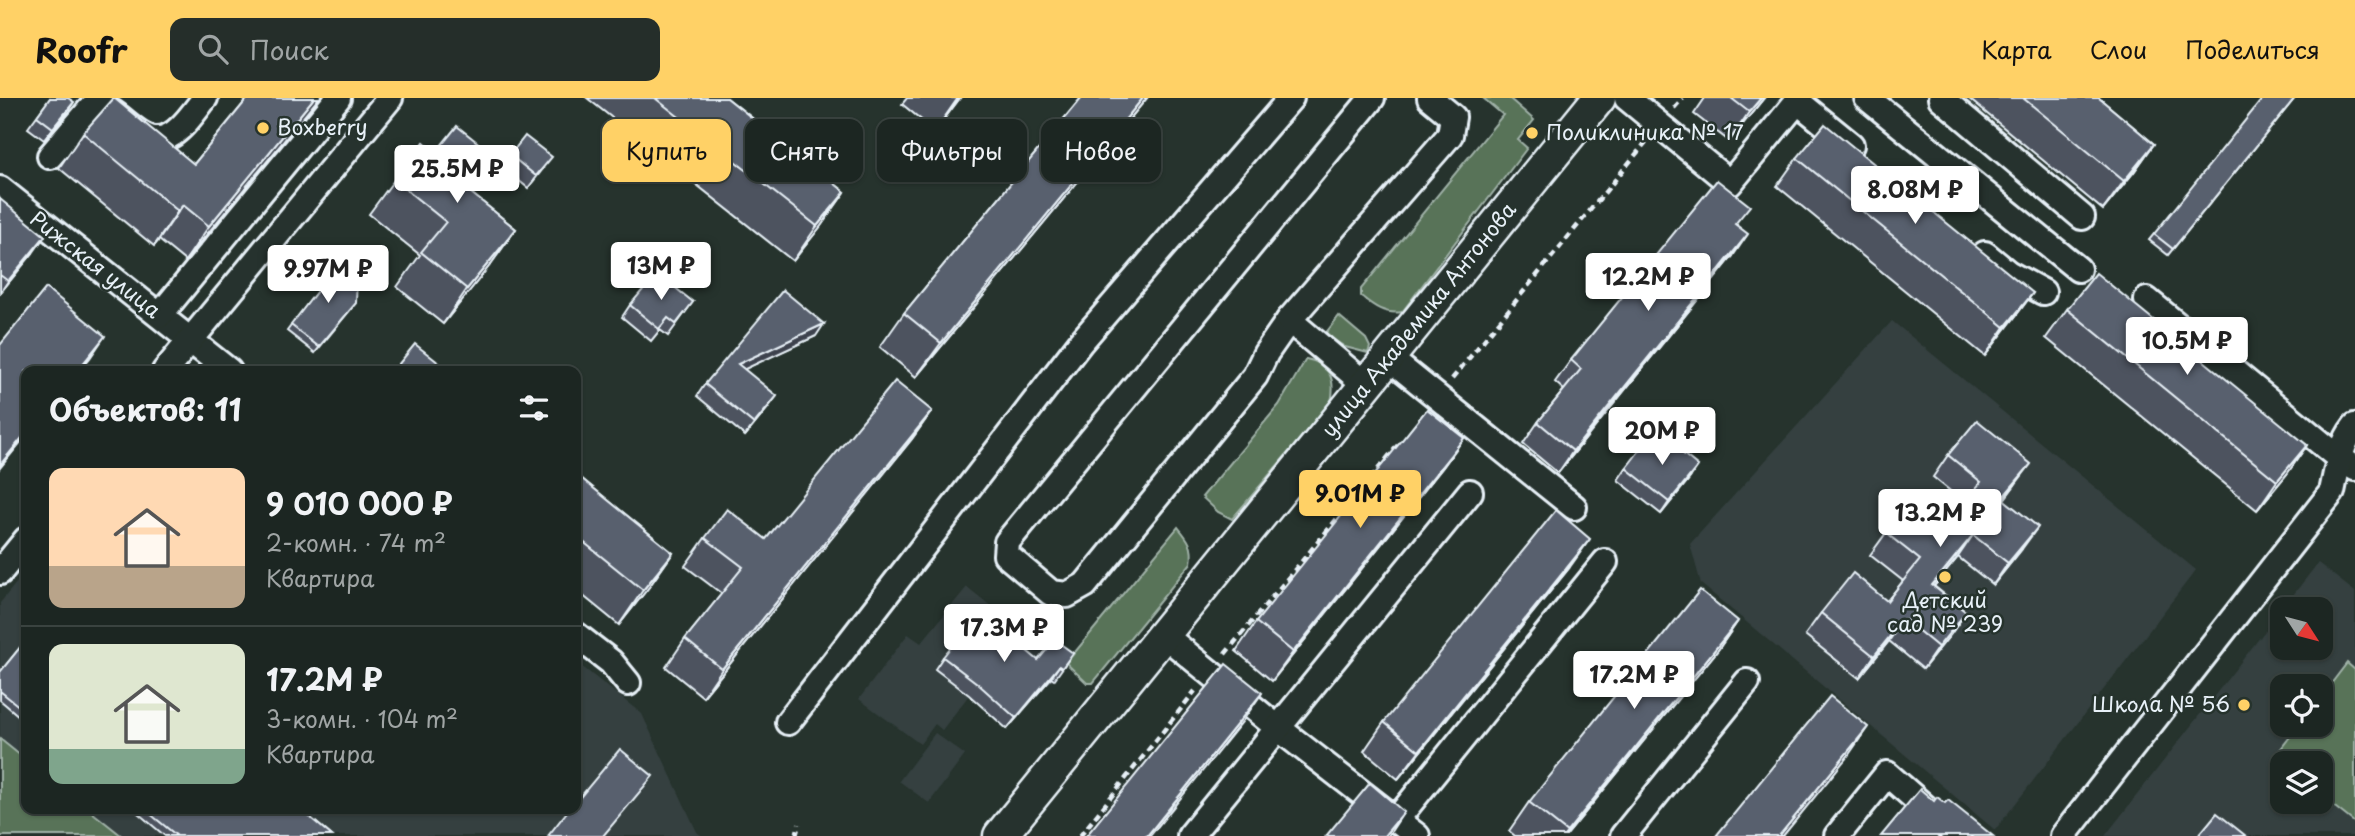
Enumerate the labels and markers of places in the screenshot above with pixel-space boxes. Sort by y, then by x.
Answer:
place label: Boxberry [277,110,368,142]
place label: Поликлиника № 17 [1546,115,1744,147]
marker: Boxberry [255,120,271,136]
marker: Поликлиника № 17 [1524,125,1540,141]
pin: 25.5M ₽ [392,146,522,205]
pin: 8.08M ₽ [1850,166,1980,226]
pin: 13M ₽ [612,242,710,302]
pin: 9.97M ₽ [263,246,393,305]
pin: 12.2M ₽ [1583,254,1713,313]
pin: 10.5M ₽ [2122,317,2252,377]
pin: 20M ₽ [1613,408,1711,467]
pin: 9.01M ₽ [1295,470,1425,530]
pin: 13.2M ₽ [1875,490,2005,549]
marker: Детский сад № 239 [1937,569,1953,585]
place label: Детский сад № 239 [1887,583,2003,639]
pin: 17.3M ₽ [939,604,1069,664]
pin: 17.2M ₽ [1569,652,1699,711]
place label: Школа № 56 [2092,687,2230,719]
marker: Школа № 56 [2236,697,2252,713]

